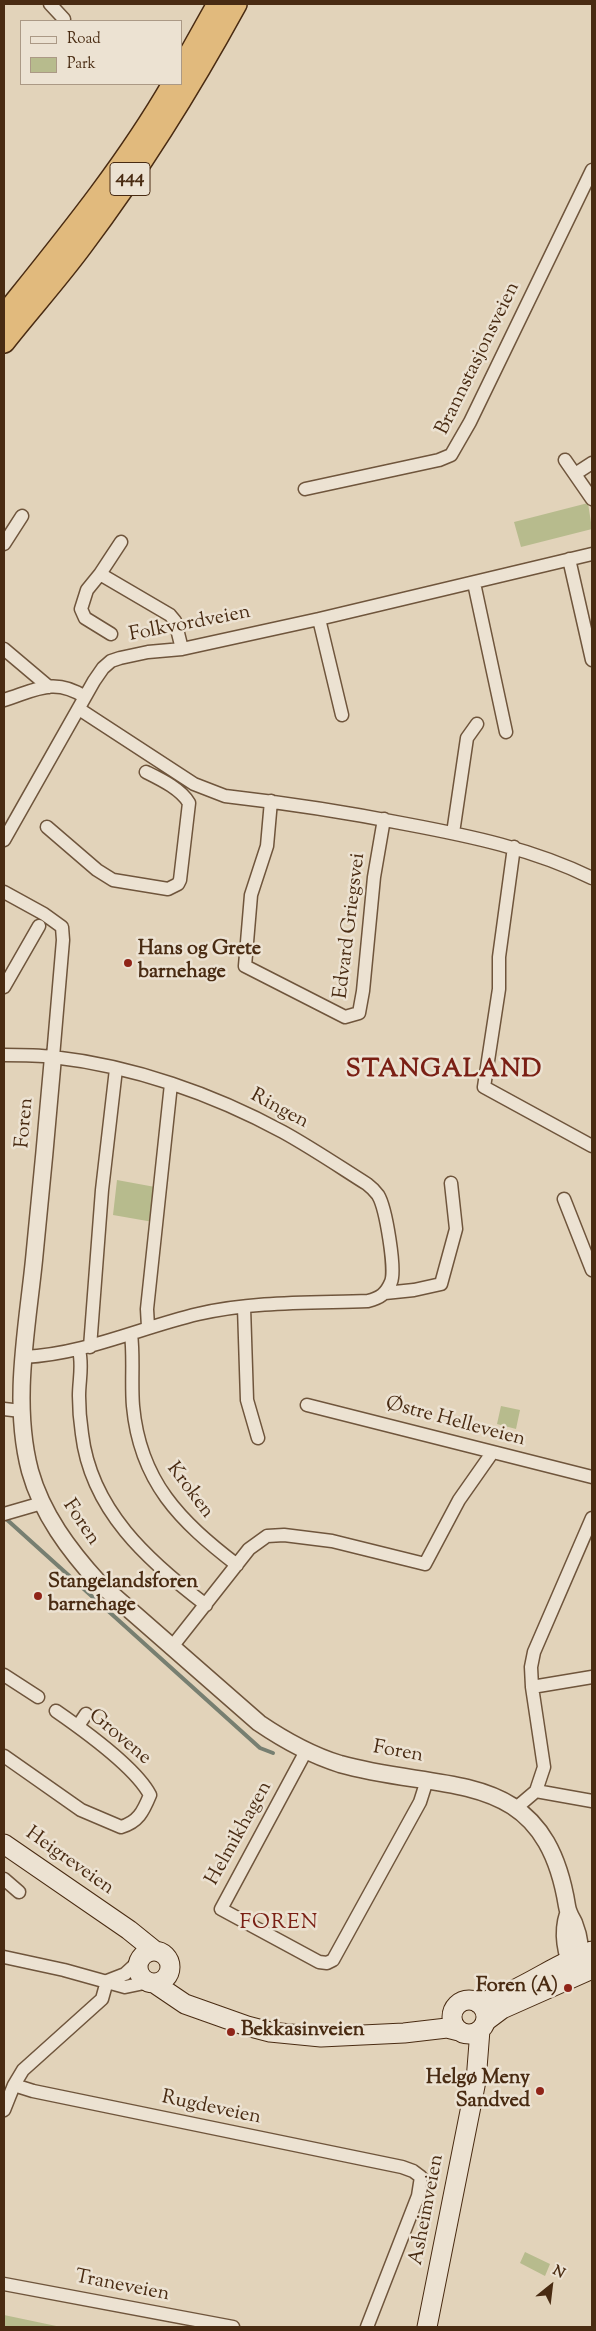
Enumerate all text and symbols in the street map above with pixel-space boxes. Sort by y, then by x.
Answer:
legend [20,20,182,85]
text: Road [67,29,101,50]
text: Park [67,54,96,75]
road number: 444 [110,162,150,195]
street label: Brannstasjonsveien [432,279,526,439]
street label: Folkvordveien [127,601,253,649]
street label: Edvard Griegsvei [330,852,372,1000]
place label: Hans og Grete barnehage [138,939,261,986]
marker: Hans og Grete barnehage [122,957,134,969]
district label: STANGALAND [345,1057,543,1087]
street label: Ringen [246,1085,312,1135]
street label: Foren [12,1097,40,1149]
street label: Østre Helleveien [382,1393,528,1453]
street label: Kroken [160,1458,218,1524]
street label: Foren [56,1495,104,1551]
place label: Stangelandsforen barnehage [48,1572,198,1619]
marker: Stangelandsforen barnehage [32,1590,44,1602]
street label: Grovene [83,1705,155,1771]
street label: Foren [371,1737,425,1769]
street label: Helmikhagen [202,1778,278,1890]
street label: Heigreveien [20,1823,118,1901]
district label: FOREN [239,1911,319,1937]
place label: Foren (A) [476,1976,558,2000]
marker: Foren (A) [562,1982,574,1994]
place label: Bekkasinveien [241,2020,365,2044]
marker: Bekkasinveien [225,2026,237,2038]
place label: Helgø Meny Sandved [426,2068,530,2115]
marker: Helgø Meny Sandved [534,2085,546,2097]
street label: Rugdeveien [159,2087,263,2131]
street label: Asheimveien [405,2152,451,2268]
north arrow [526,2261,576,2311]
text: N [549,2261,568,2284]
street label: Traneveien [73,2266,171,2308]

